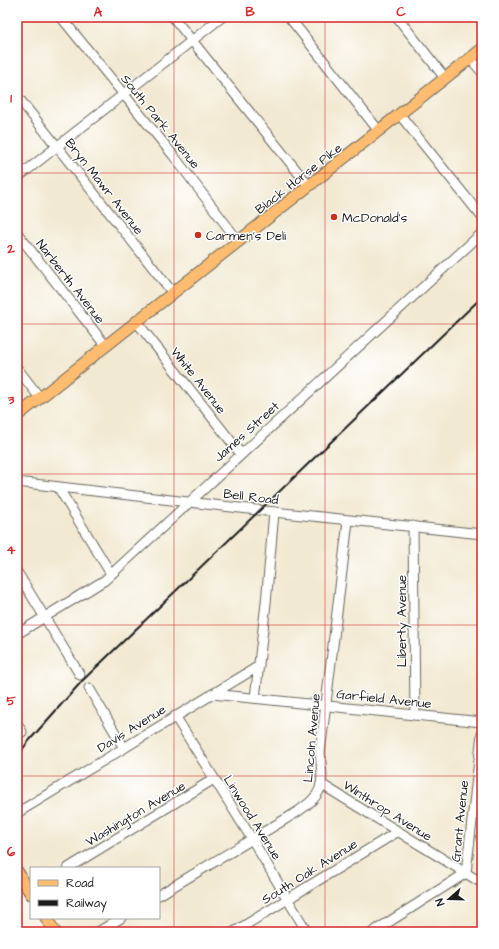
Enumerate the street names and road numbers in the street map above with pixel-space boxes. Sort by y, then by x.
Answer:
street label: South Park Avenue [117,71,204,173]
street label: Bryn Mawr Avenue [60,135,148,239]
street label: Black Horse Pike [251,139,346,218]
street label: Narberth Avenue [32,236,109,328]
street label: White Avenue [166,343,230,418]
street label: James Street [210,397,284,466]
street label: Bell Road [222,485,280,509]
street label: Liberty Avenue [393,575,412,667]
street label: Garfield Avenue [335,685,432,713]
street label: Lincoln Avenue [299,693,325,783]
street label: Davis Avenue [94,701,169,757]
street label: Linwood Avenue [219,772,285,863]
street label: Winthrop Avenue [340,776,435,845]
street label: Washington Avenue [82,777,189,852]
street label: Grant Avenue [447,779,473,863]
street label: South Oak Avenue [258,835,361,909]

